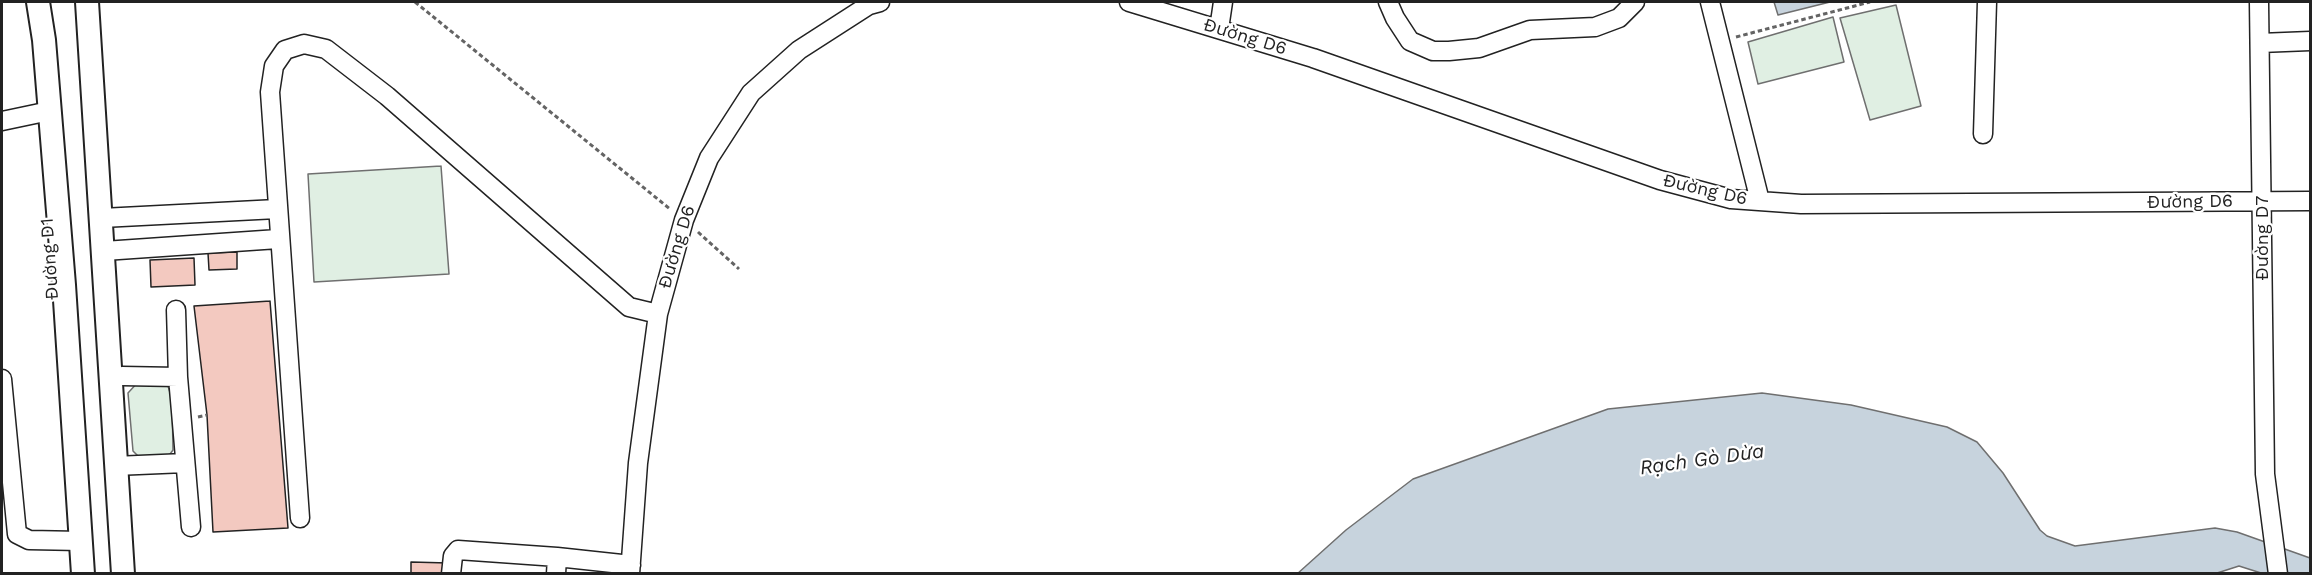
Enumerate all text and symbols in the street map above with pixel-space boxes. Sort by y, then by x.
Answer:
street label: Đường D6 [1201,14,1289,60]
street label: Đường D6 [1661,170,1749,210]
street label: Đường D6 [2147,190,2233,214]
street label: Đường D7 [2252,196,2274,280]
street label: Đường D6 [654,203,700,291]
street label: Đường D1 [36,217,64,301]
water label: Rạch Gò Dừa [1638,439,1766,481]

